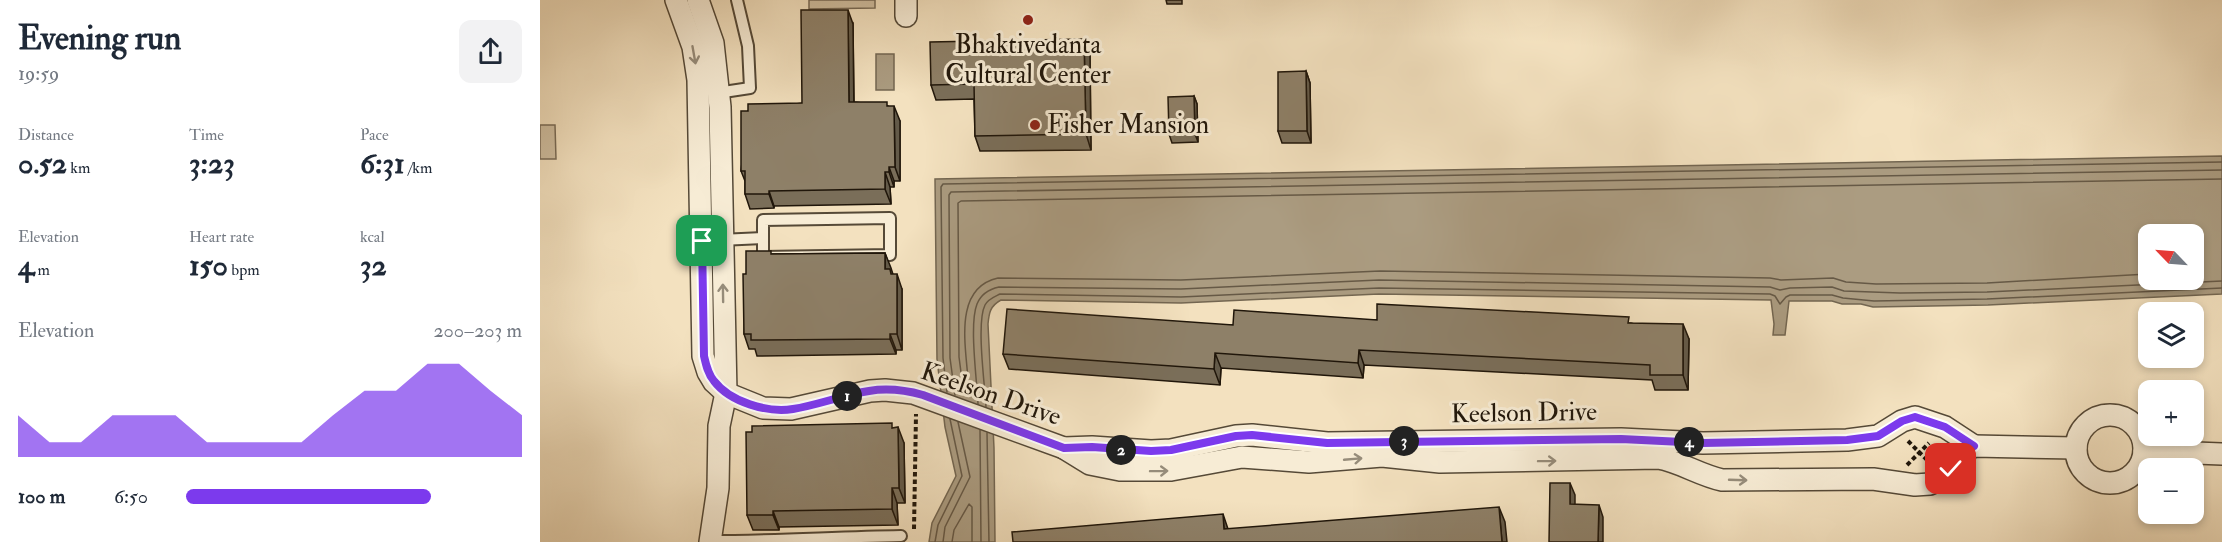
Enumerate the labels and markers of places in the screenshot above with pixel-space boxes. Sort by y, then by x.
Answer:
marker: Bhaktivedanta Cultural Center [1021,13,1035,27]
place label: Bhaktivedanta Cultural Center [945,29,1111,91]
place label: Fisher Mansion [1047,109,1209,141]
marker: Fisher Mansion [1028,118,1042,132]
pin [676,215,727,266]
pin: 1 [832,381,862,411]
pin: 3 [1389,426,1419,456]
pin: 4 [1674,427,1704,457]
pin: 2 [1106,435,1136,465]
pin [1925,443,1976,494]

